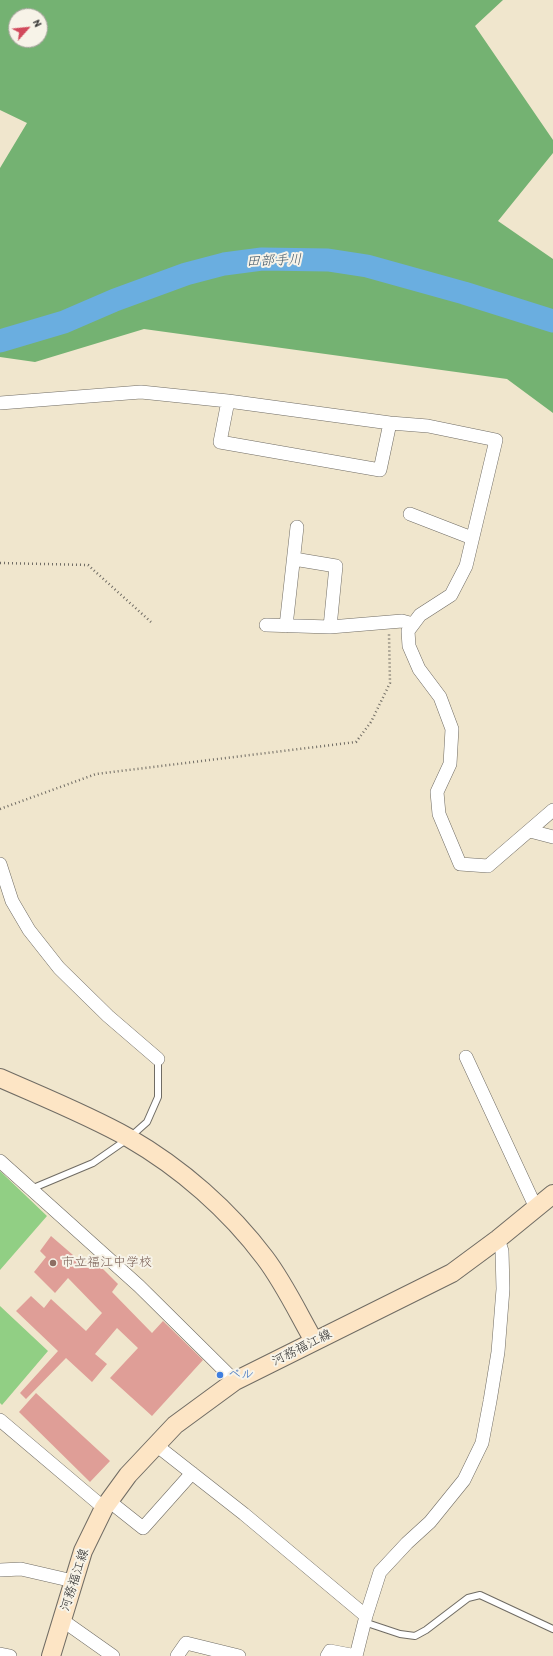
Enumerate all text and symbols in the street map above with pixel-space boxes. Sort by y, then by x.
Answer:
north arrow [8,8,48,48]
text: N [30,17,45,29]
water label: 田部手川 [246,252,302,270]
place label: 市立福江中学校 [61,1255,152,1271]
marker: 市立福江中学校 [48,1258,58,1268]
street label: 河務福江線 [270,1326,334,1370]
place label: ベル [228,1367,254,1383]
marker: ベル [215,1370,225,1380]
street label: 河務福江線 [58,1547,92,1613]

